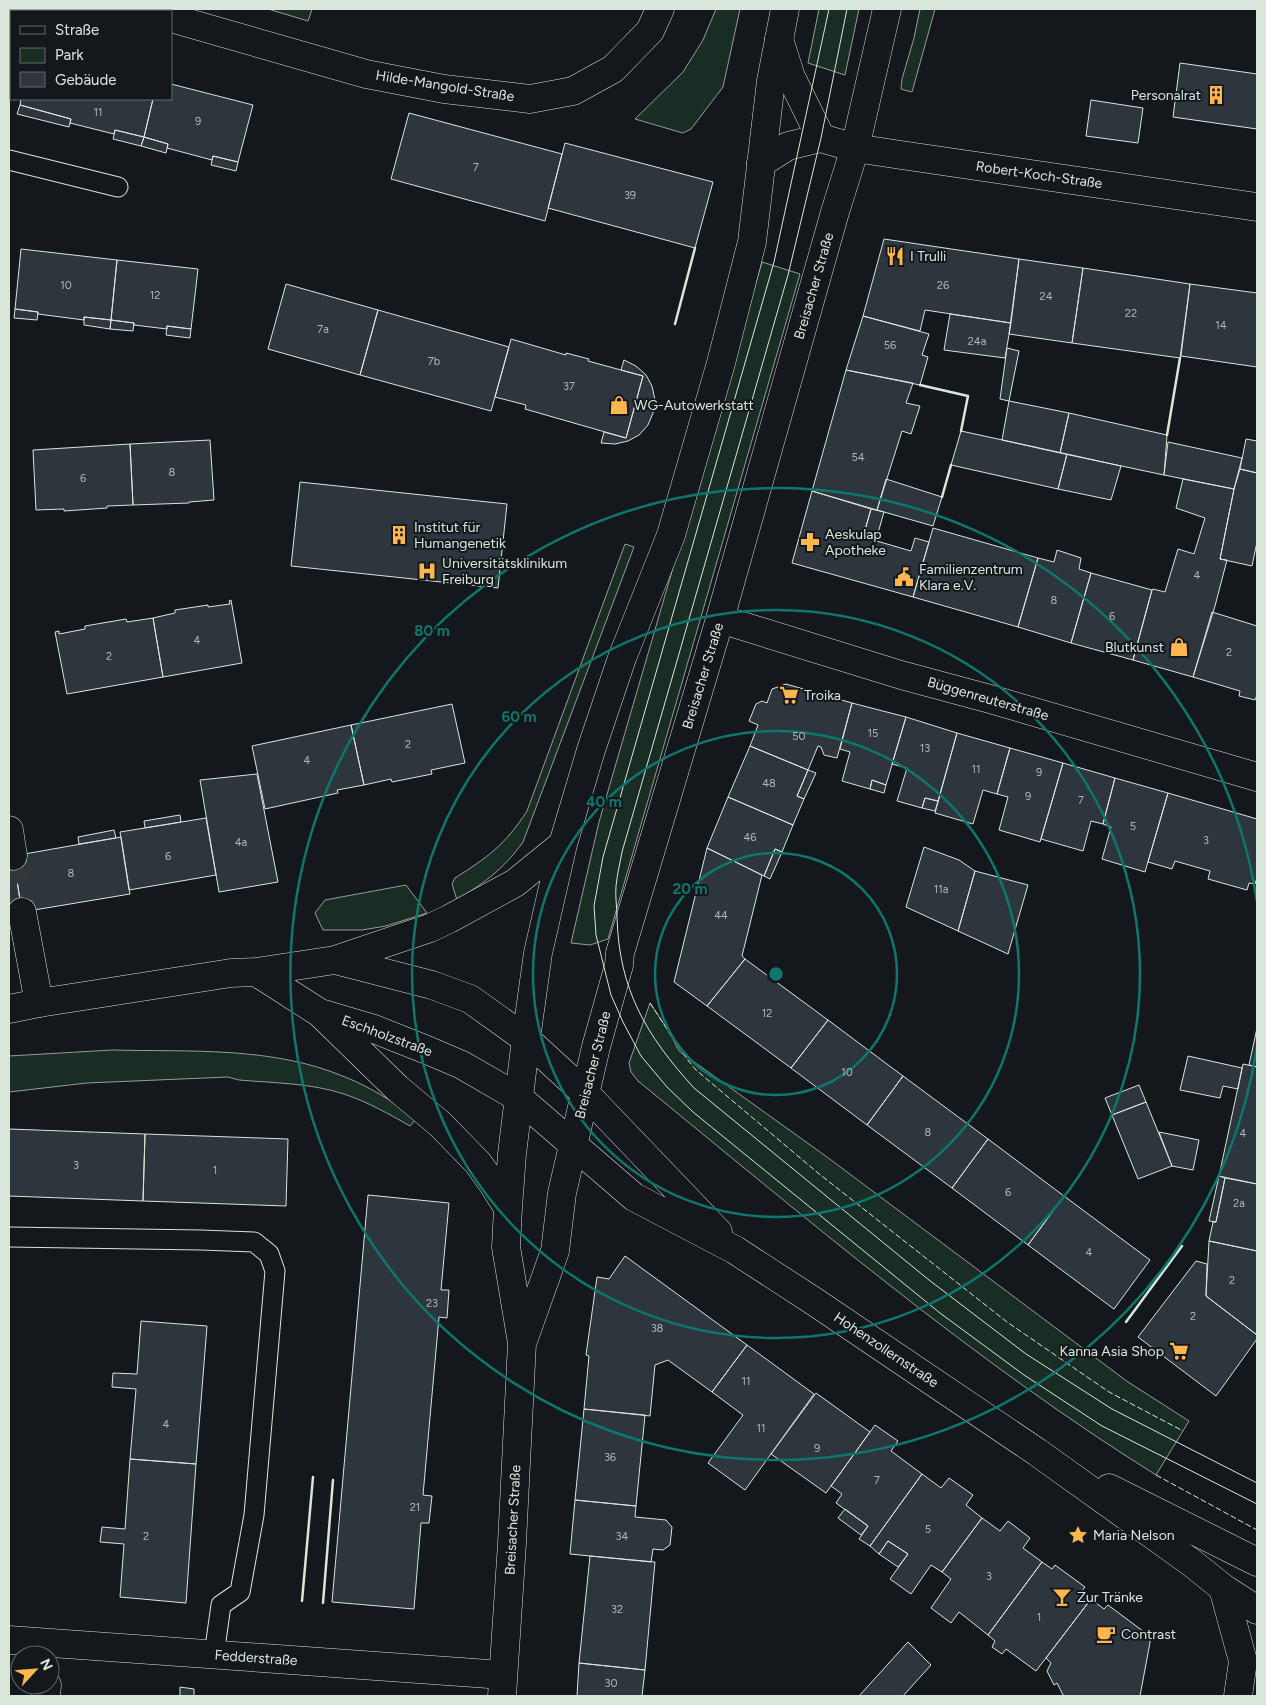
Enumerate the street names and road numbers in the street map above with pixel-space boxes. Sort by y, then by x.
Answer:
street label: Hilde-Mangold-Straße [374,67,516,105]
street label: Robert-Koch-Straße [975,158,1104,192]
street label: Breisacher Straße [791,230,837,341]
street label: Breisacher Straße [679,620,727,731]
street label: Büggenreuterstraße [925,674,1051,725]
street label: Breisacher Straße [571,1009,615,1121]
street label: Eschholzstraße [339,1012,435,1060]
street label: Hohenzollernstraße [830,1309,942,1391]
street label: Breisacher Straße [502,1464,524,1576]
street label: Fedderstraße [214,1647,298,1669]

